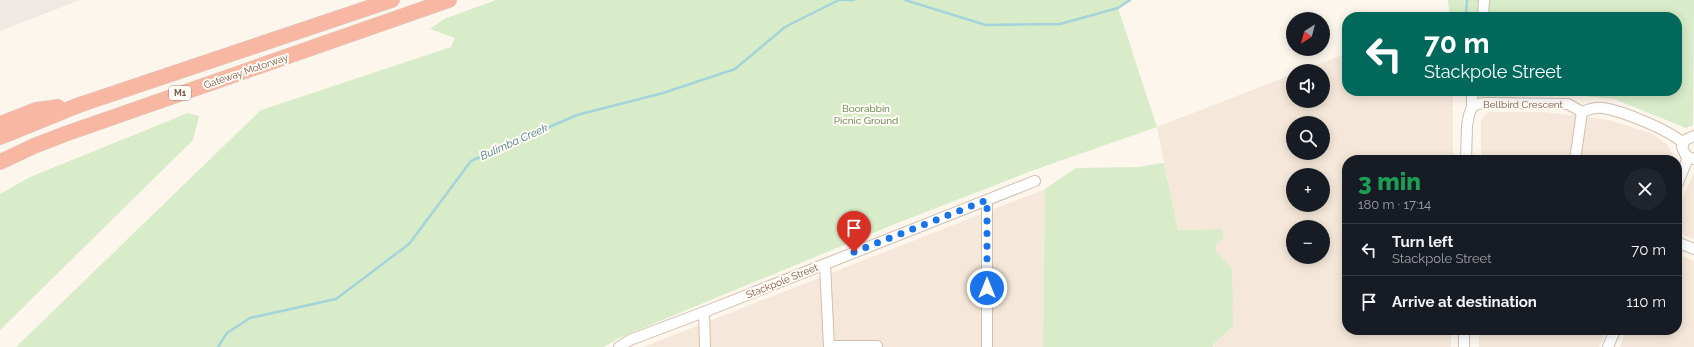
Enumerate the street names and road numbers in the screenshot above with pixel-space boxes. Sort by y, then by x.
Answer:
street label: Gateway Motorway [202,51,290,91]
road number: M1 [169,86,191,100]
street label: Bellbird Crescent [1483,99,1564,110]
street label: Stackpole Street [744,261,820,300]

